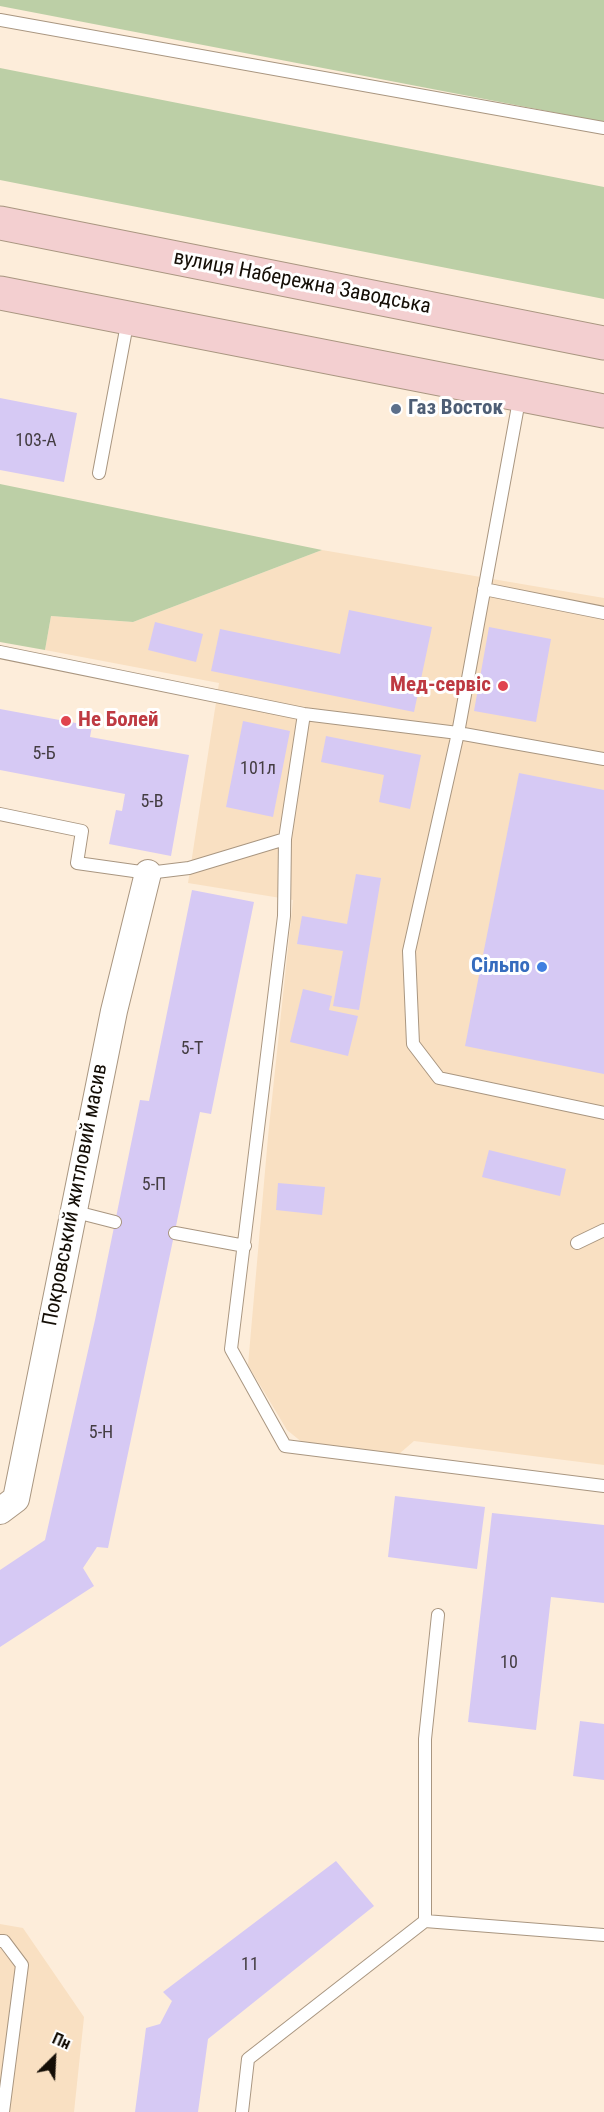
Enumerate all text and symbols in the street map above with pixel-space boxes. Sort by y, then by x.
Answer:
street label: вулиця Набережна Заводська [171,246,433,320]
place label: Газ Восток [408,396,503,422]
marker: Газ Восток [389,402,403,416]
house number: 103-А [15,430,57,452]
place label: Мед-сервіс [390,673,491,699]
marker: Мед-сервіс [496,679,510,693]
place label: Не Болей [78,708,159,734]
marker: Не Болей [59,714,73,728]
house number: 5-Б [32,743,56,765]
house number: 101л [240,758,276,780]
house number: 5-В [140,791,164,813]
place label: Сільпо [471,954,530,980]
marker: Сільпо [535,960,549,974]
house number: 5-Т [181,1038,203,1060]
street label: Покровський житловий масив [38,1062,114,1328]
house number: 5-П [142,1174,166,1196]
house number: 5-Н [89,1422,113,1444]
house number: 10 [500,1652,518,1674]
house number: 11 [241,1954,259,1976]
north arrow [24,2028,84,2088]
text: Пн [50,2029,74,2053]

